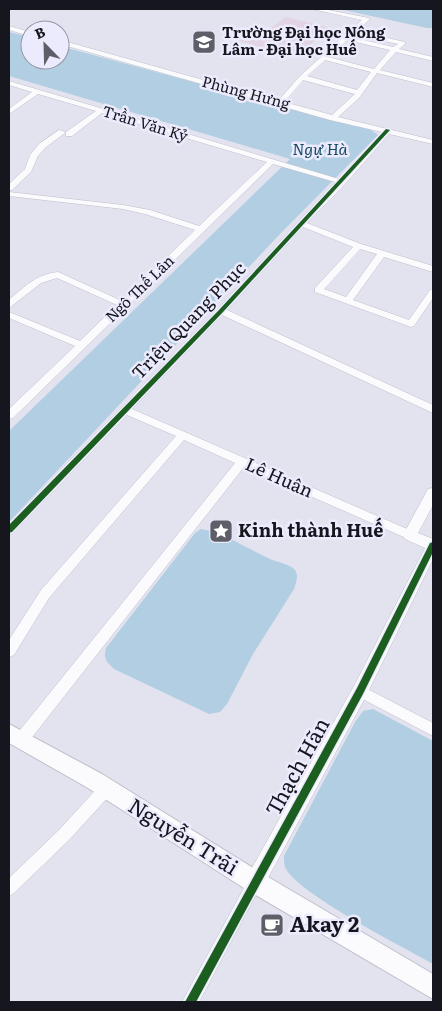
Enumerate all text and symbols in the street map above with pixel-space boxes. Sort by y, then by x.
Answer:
north arrow [20,20,70,70]
place label: Trường Đại học Nông Lâm - Đại học Huế [222,20,386,60]
text: B [31,21,48,43]
school or university icon: Trường Đại học Nông Lâm - Đại học Huế [191,29,217,55]
street label: Phùng Hưng [200,69,294,115]
street label: Trần Văn Kỷ [100,99,191,147]
water label: Ngự Hà [292,136,349,160]
street label: Ngô Thế Lân [99,249,179,327]
street label: Triệu Quang Phục [125,255,251,385]
street label: Lê Huân [241,450,318,504]
place label: Kinh thành Huế [238,516,383,543]
place icon: Kinh thành Huế [208,518,234,544]
street label: Thạch Hãn [256,711,336,821]
street label: Nguyễn Trãi [123,789,245,881]
place label: Akay 2 [290,907,359,938]
cafe icon: Akay 2 [259,912,285,938]

